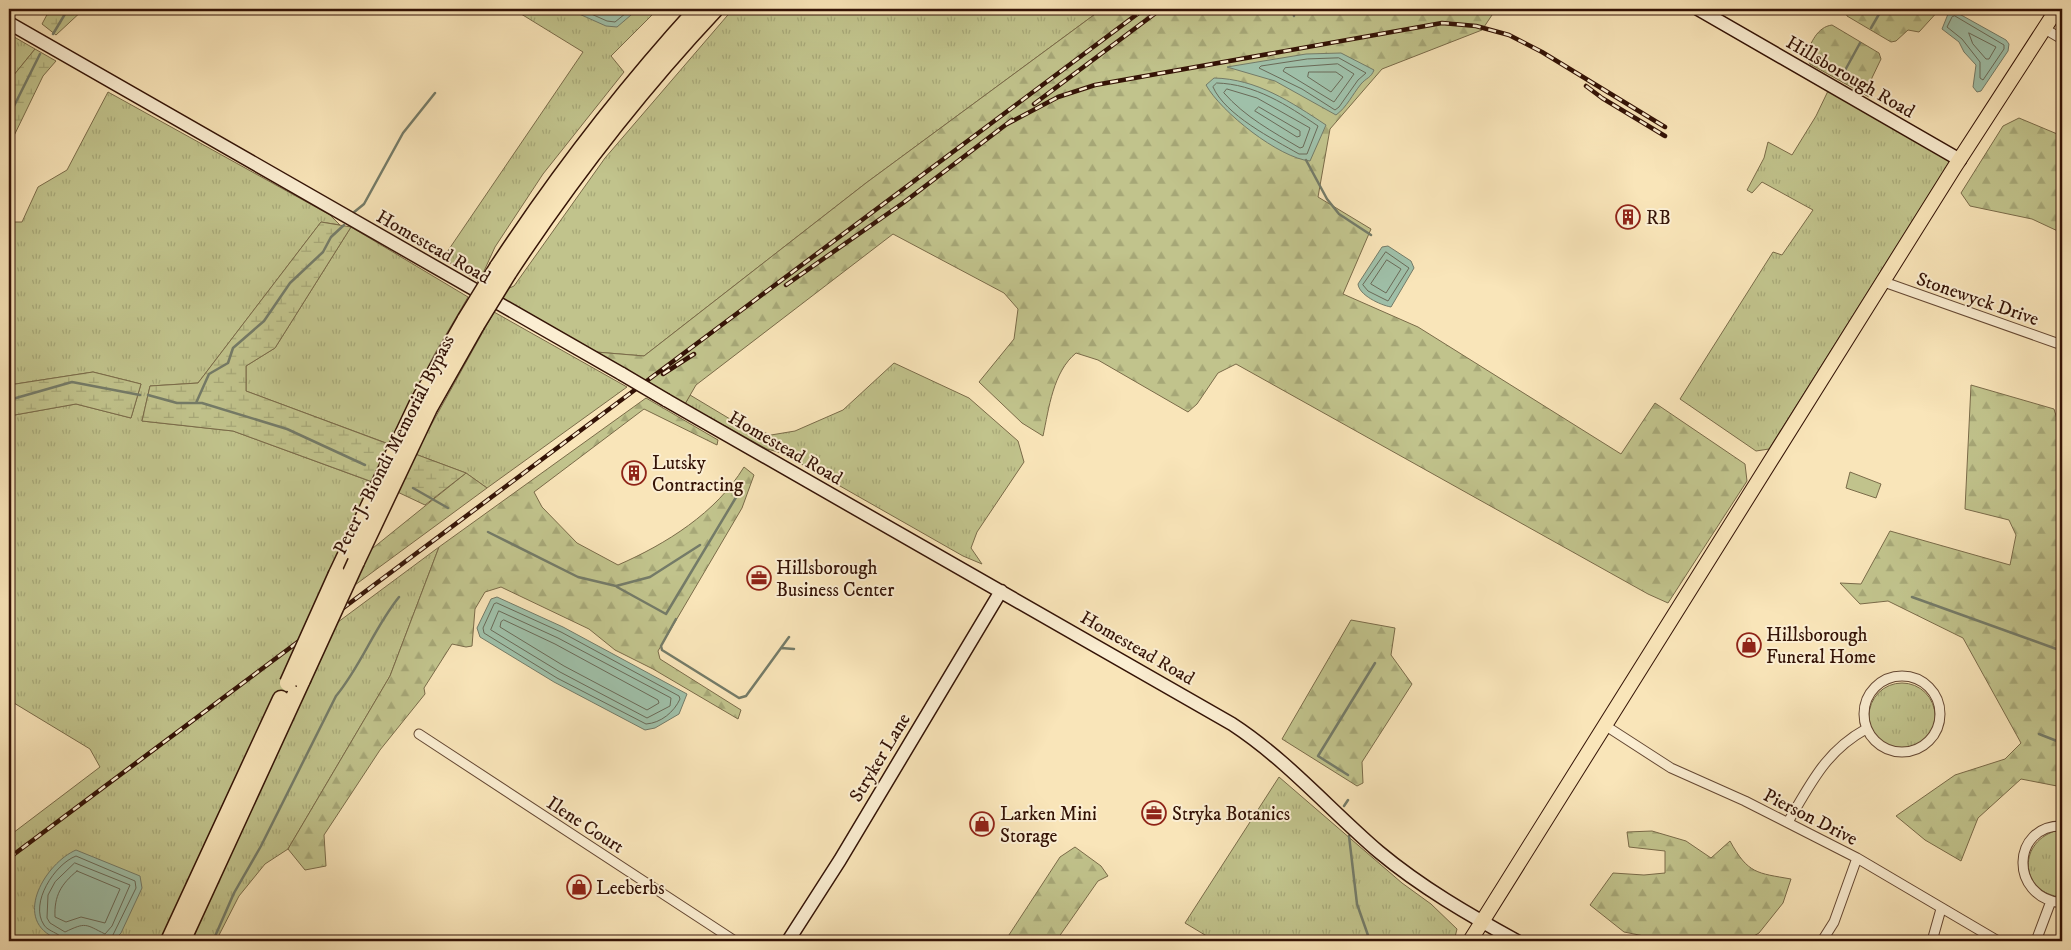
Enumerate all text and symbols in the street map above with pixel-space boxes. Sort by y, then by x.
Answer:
street label: Hillsborough Road [1782,31,1919,124]
building icon: RB [1615,204,1641,230]
street label: Homestead Road [372,205,495,290]
place label: RB [1646,207,1671,230]
street label: Stonewyck Drive [1913,268,2042,331]
street label: Peter J. Biondi Memorial Bypass [329,331,460,558]
street label: Homestead Road [724,406,847,491]
place label: Lutsky Contracting [652,452,744,497]
building icon: Lutsky Contracting [621,460,647,486]
place label: Hillsborough Business Center [776,557,894,602]
office icon: Hillsborough Business Center [746,565,772,591]
street label: Homestead Road [1076,606,1199,691]
place label: Hillsborough Funeral Home [1766,624,1876,669]
shop icon: Hillsborough Funeral Home [1736,632,1762,658]
street label: Stryker Lane [845,709,916,806]
street label: Pierson Drive [1759,784,1861,851]
street label: Ilene Court [542,792,628,859]
office icon: Stryka Botanics [1141,800,1167,826]
place label: Larken Mini Storage [1000,803,1097,848]
place label: Stryka Botanics [1172,803,1290,826]
shop icon: Larken Mini Storage [969,811,995,837]
shop icon: Leeberbs [566,874,592,900]
place label: Leeberbs [596,877,665,900]

